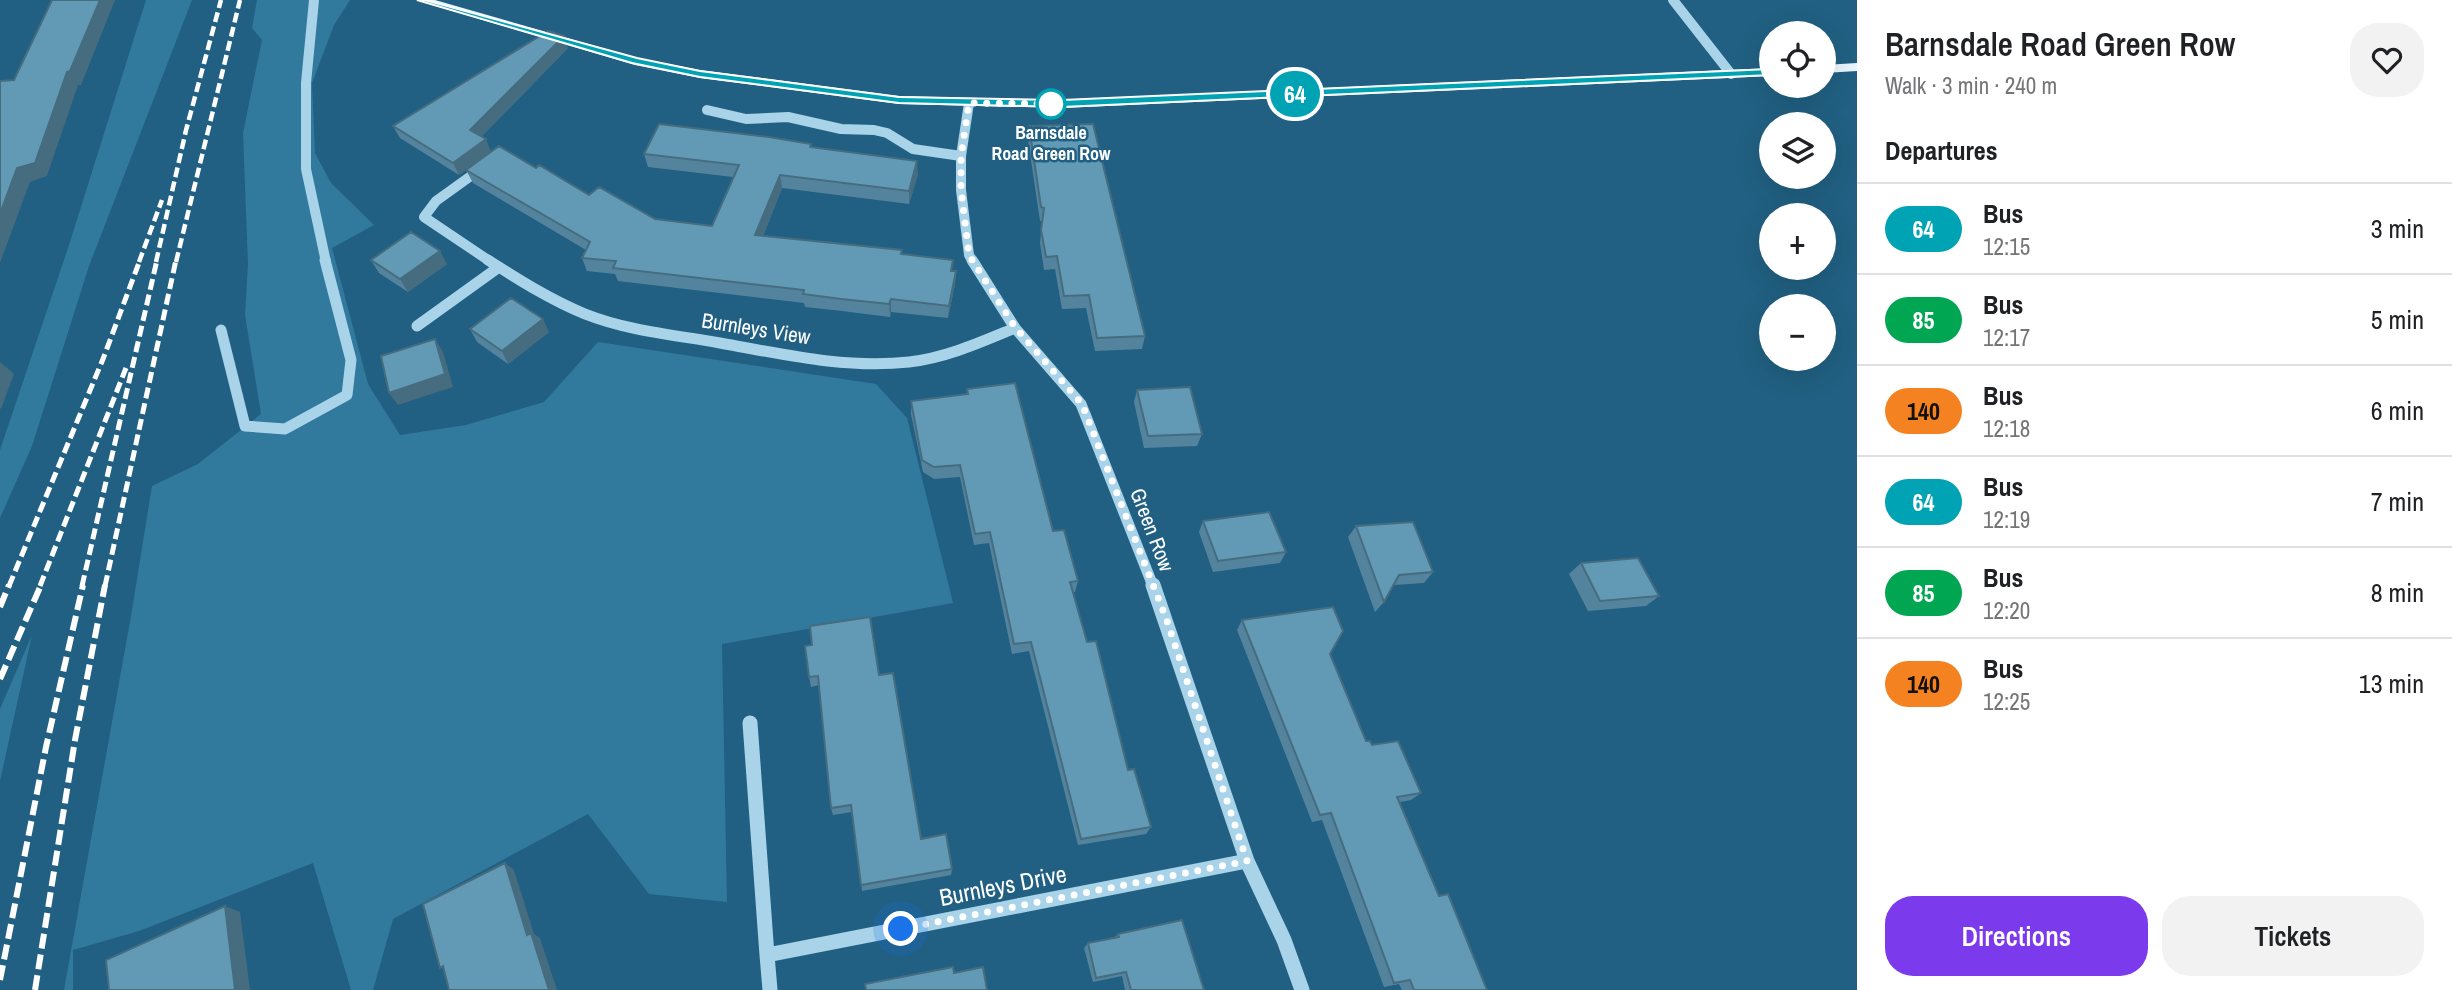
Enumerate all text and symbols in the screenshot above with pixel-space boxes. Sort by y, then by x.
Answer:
map controls [1759,21,1836,371]
button: locate [1759,21,1836,98]
text: Barnsdale Road Green Row [1885,22,2235,66]
button: heart [2350,23,2424,97]
text: Walk · 3 min · 240 m [1885,70,2057,101]
line badge: 64 [1264,71,1326,117]
text: 64 [1284,78,1306,110]
marker: Barnsdale Road Green Row [1036,89,1066,119]
button: layers [1759,112,1836,189]
place label: Barnsdale Road Green Row [992,120,1111,166]
text: Departures [1885,133,1998,168]
text: Bus [1983,196,2023,231]
button: + [1759,203,1836,280]
text: 3 min [2371,211,2424,246]
text: 64 [1913,213,1934,245]
text: 12:15 [1983,231,2030,262]
text: Bus [1983,287,2023,322]
button: − [1759,294,1836,371]
text: 5 min [2371,302,2424,337]
text: 85 [1913,304,1934,336]
street label: Burnleys View [700,306,813,352]
text: 12:17 [1983,322,2030,353]
text: Bus [1983,378,2023,413]
text: 6 min [2371,393,2424,428]
text: 140 [1907,395,1940,427]
text: 12:18 [1983,413,2030,444]
text: Bus [1983,469,2023,504]
street label: Green Row [1123,484,1182,576]
text: 7 min [2371,484,2424,519]
text: 64 [1913,486,1934,518]
text: 12:19 [1983,504,2030,535]
text: Bus [1983,560,2023,595]
text: 8 min [2371,575,2424,610]
text: 85 [1913,577,1934,609]
text: 12:20 [1983,595,2030,626]
text: Bus [1983,651,2023,686]
text: 13 min [2359,666,2424,701]
text: 140 [1907,668,1940,700]
text: 12:25 [1983,686,2030,717]
street label: Burnleys Drive [936,857,1069,913]
button: Directions [1885,896,2148,976]
button: Tickets [2162,896,2424,976]
your location [883,911,918,946]

